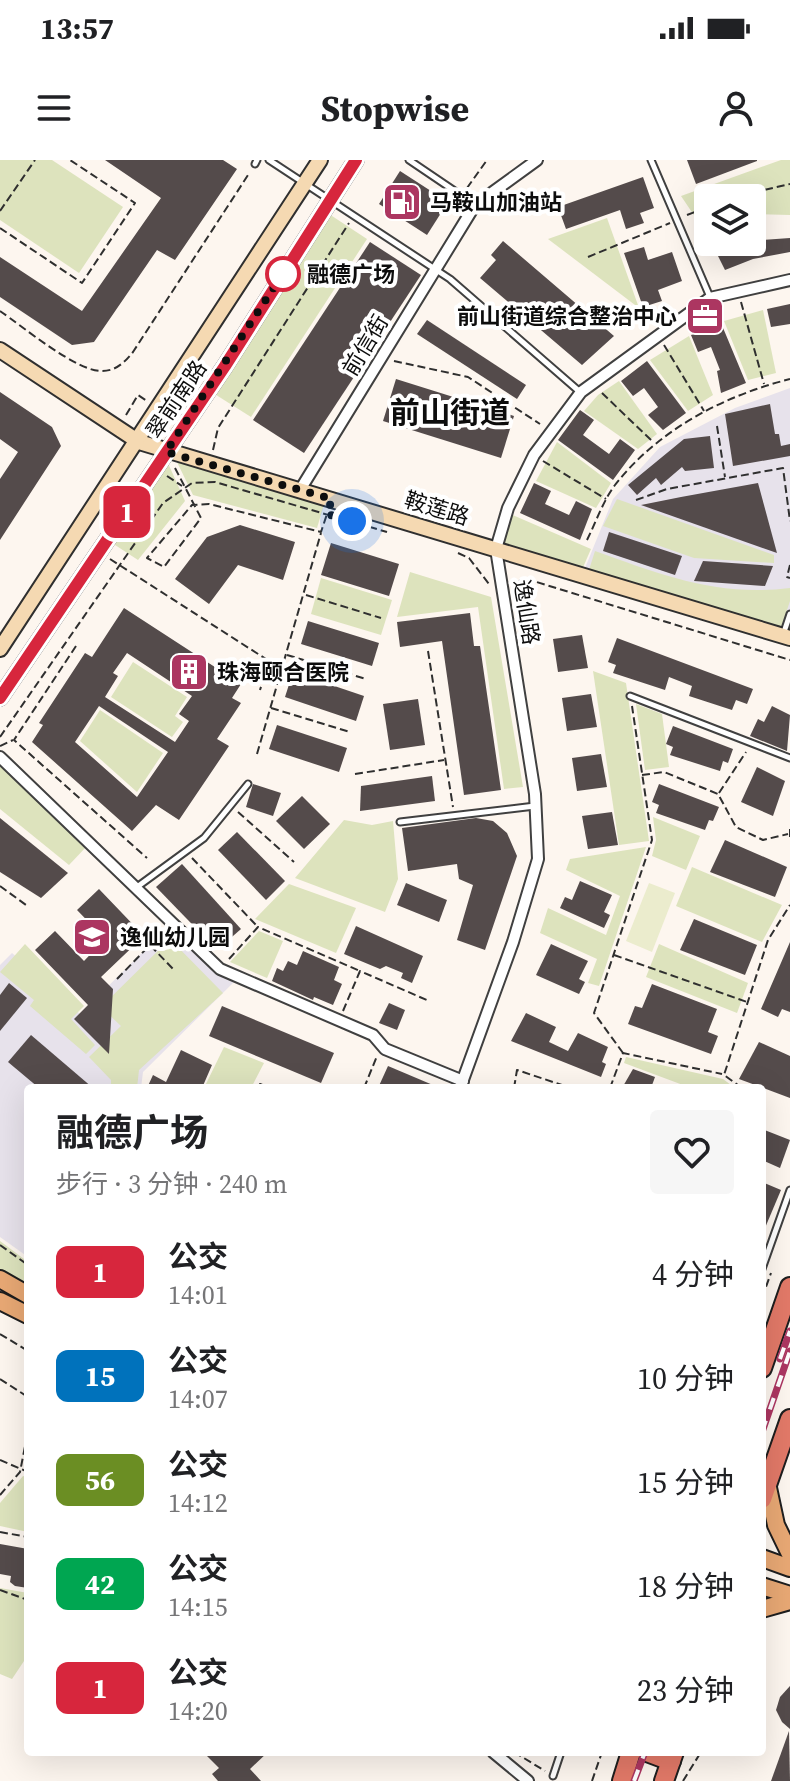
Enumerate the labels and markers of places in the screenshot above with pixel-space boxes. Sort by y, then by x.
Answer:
fuel station icon: 马鞍山加油站 [381,181,423,223]
place label: 马鞍山加油站 [430,187,562,217]
marker: 融德广场 [266,257,300,291]
place label: 融德广场 [307,259,395,289]
office icon: 前山街道综合整治中心 [684,295,726,337]
place label: 前山街道综合整治中心 [457,301,677,331]
building icon: 珠海颐合医院 [168,651,210,693]
place label: 珠海颐合医院 [217,657,349,687]
school or university icon: 逸仙幼儿园 [71,916,113,958]
place label: 逸仙幼儿园 [120,922,230,952]

